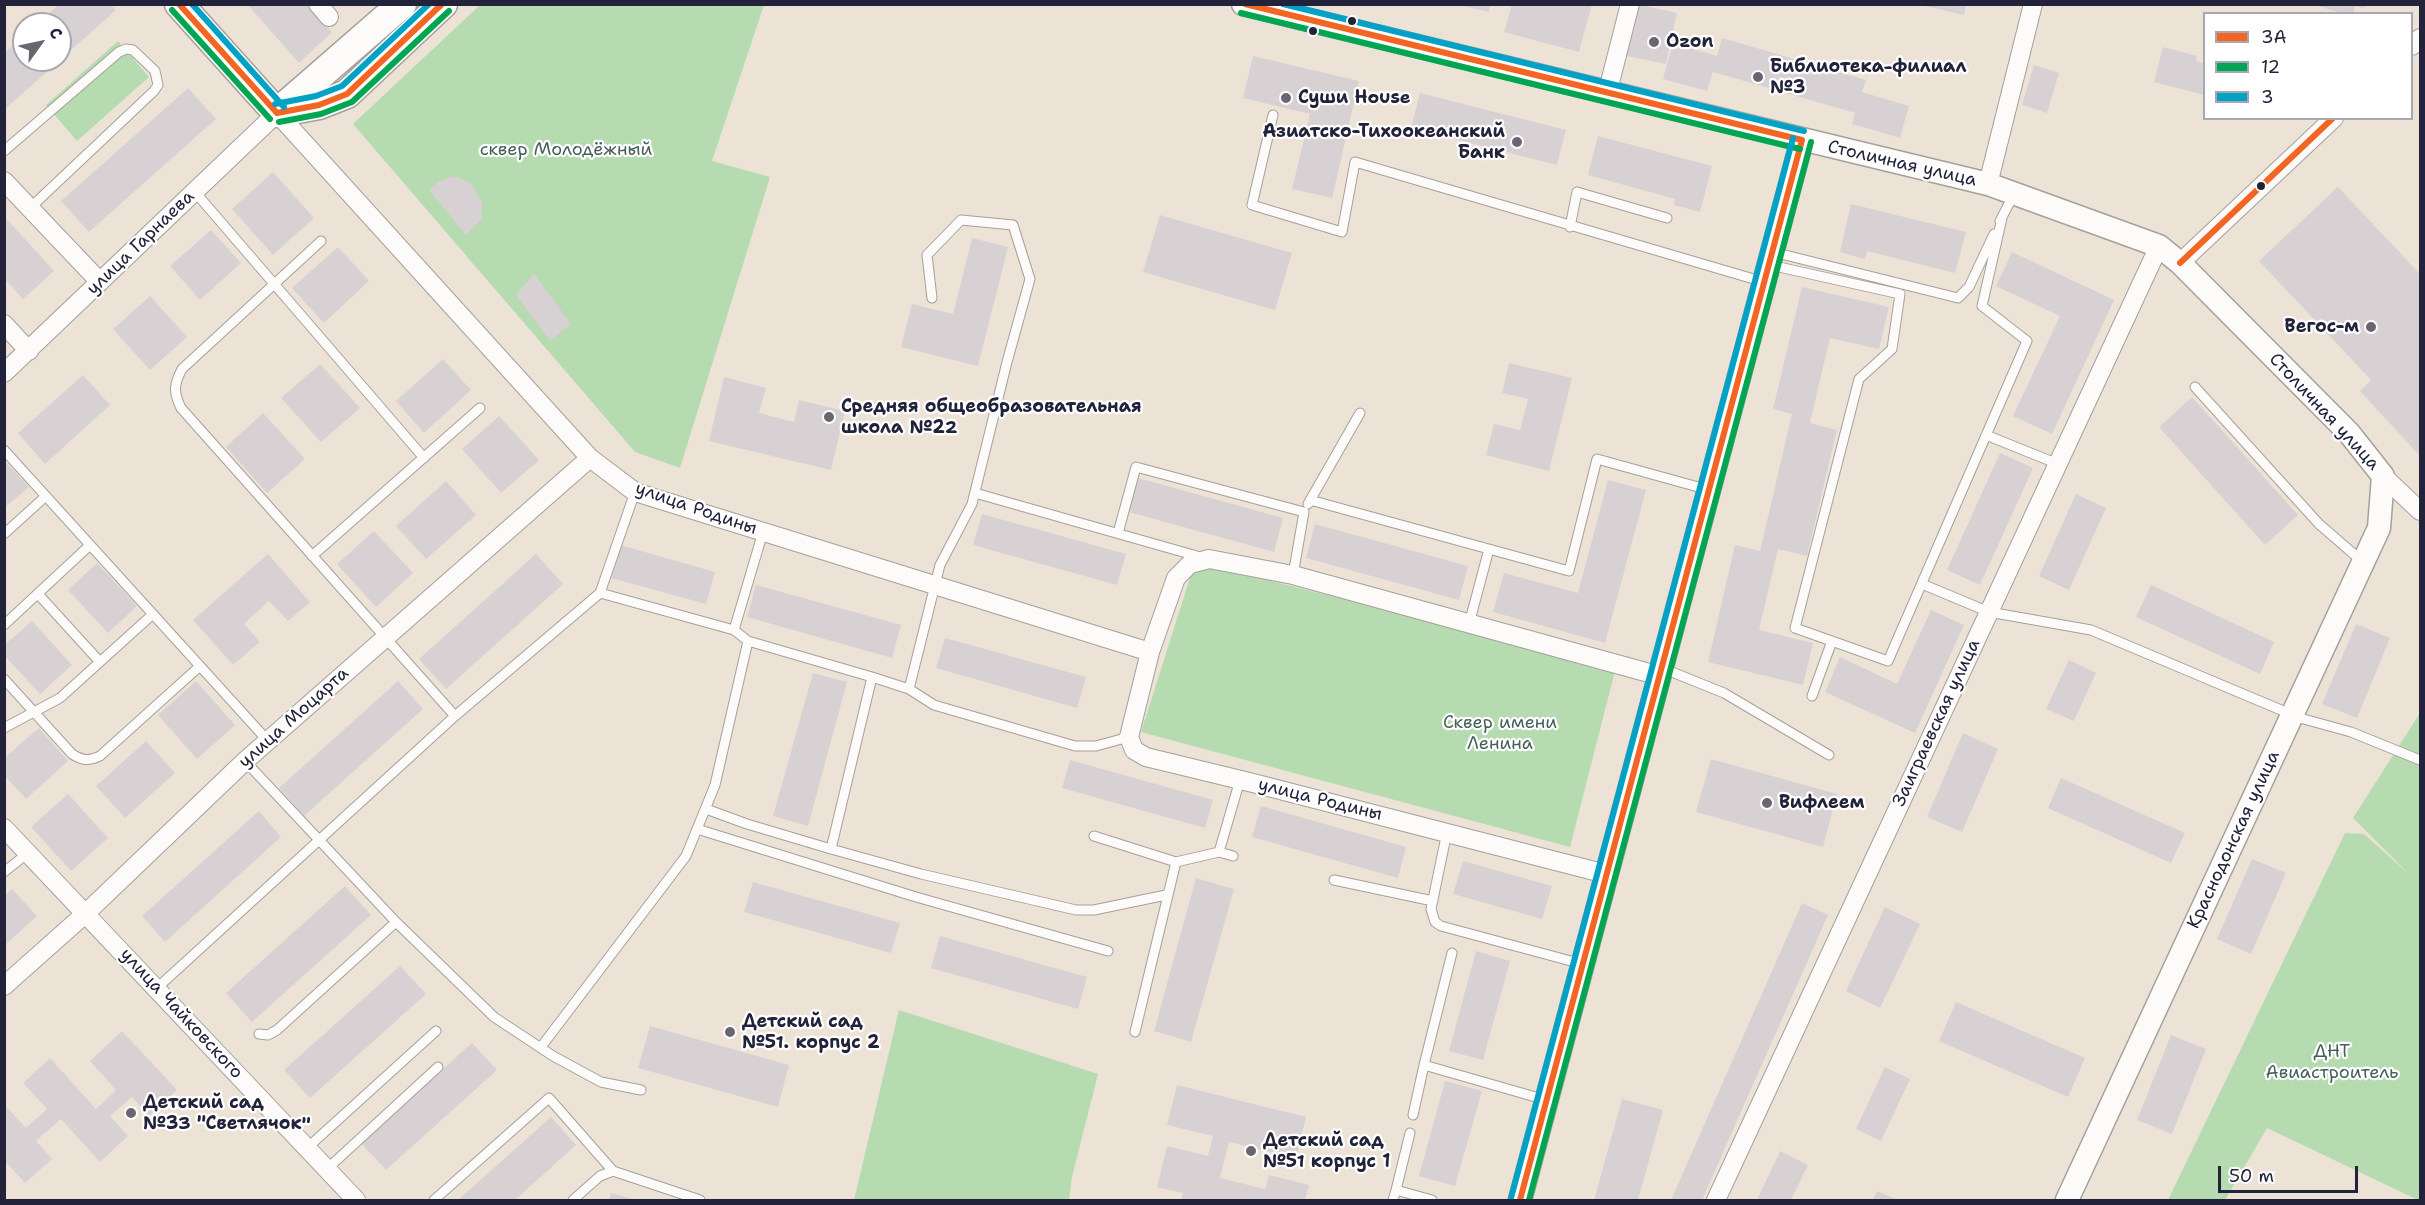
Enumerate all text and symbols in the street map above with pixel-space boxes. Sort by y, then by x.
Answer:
north arrow [12,12,72,72]
legend [2203,12,2413,120]
unlabelled marker [1346,15,1358,27]
text: С [44,23,67,43]
unlabelled marker [1307,25,1319,37]
text: 3А [2261,25,2287,49]
place label: Ozon [1666,31,1713,53]
marker: Ozon [1647,35,1661,49]
text: 12 [2261,55,2280,79]
place label: Библиотека-филиал №3 [1770,56,1966,98]
marker: Библиотека-филиал №3 [1751,70,1765,84]
text: 3 [2261,85,2274,109]
place label: Суши House [1298,87,1411,109]
marker: Суши House [1279,91,1293,105]
place label: Азиатско-Тихоокеанский Банк [1263,121,1505,164]
marker: Азиатско-Тихоокеанский Банк [1510,135,1524,149]
street label: Столичная улица [1825,136,1979,192]
park label: сквер Молодёжный [480,139,652,161]
unlabelled marker [2255,180,2267,192]
street label: улица Гарнаева [83,186,199,300]
place label: Вегос-м [2285,316,2359,338]
marker: Вегос-м [2364,320,2378,334]
street label: Столичная улица [2264,349,2384,475]
place label: Средняя общеобразовательная школа №22 [841,396,1142,438]
marker: Средняя общеобразовательная школа №22 [822,410,836,424]
street label: улица Родины [632,478,760,540]
street label: Заиграевская улица [1889,636,1985,810]
street label: улица Моцарта [235,663,353,773]
park label: Сквер имени Ленина [1443,712,1557,754]
street label: Краснодонская улица [2183,748,2285,932]
street label: улица Родины [1256,774,1384,826]
place label: Вифлеем [1779,792,1864,814]
marker: Вифлеем [1760,796,1774,810]
street label: улица Чайковского [115,944,247,1084]
place label: Детский сад №51. корпус 2 [742,1011,880,1054]
marker: Детский сад №51. корпус 2 [723,1025,737,1039]
park label: ДНТ Авиастроитель [2266,1041,2398,1084]
place label: Детский сад №33 "Светлячок" [143,1092,311,1134]
marker: Детский сад №33 "Светлячок" [124,1106,138,1120]
place label: Детский сад №51 корпус 1 [1263,1130,1391,1172]
marker: Детский сад №51 корпус 1 [1244,1144,1258,1158]
scale bar [2221,1154,2360,1192]
text: 50 m [2229,1164,2274,1188]

